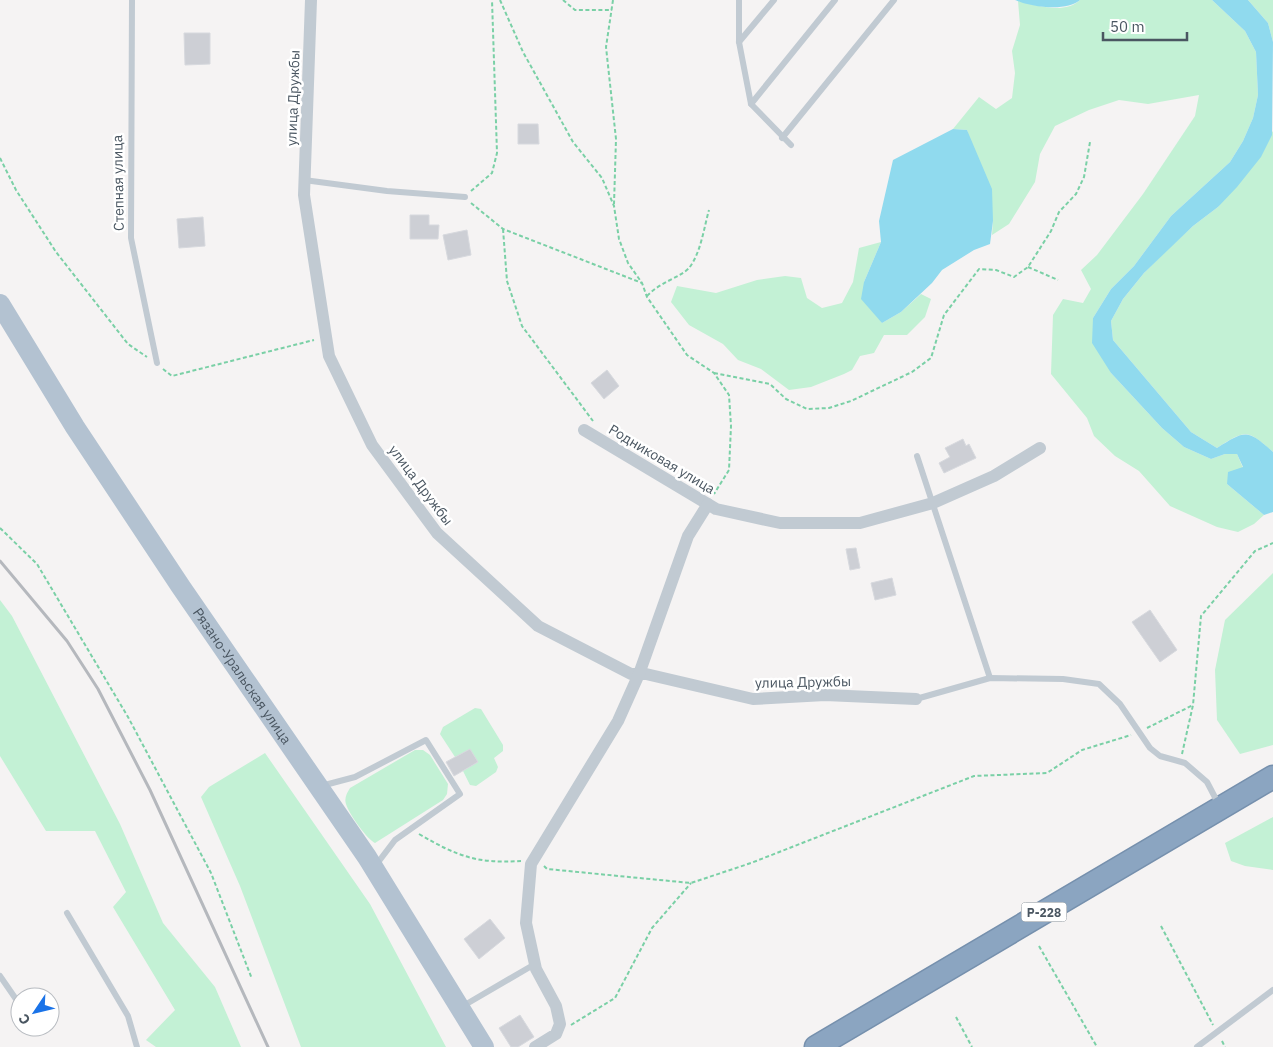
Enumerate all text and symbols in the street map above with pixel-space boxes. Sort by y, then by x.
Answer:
scale bar [1103,10,1187,42]
text: 50 m [1110,17,1145,36]
street label: улица Дружбы [282,50,304,146]
street label: Степная улица [108,134,128,231]
street label: Родниковая улица [606,420,719,498]
street label: улица Дружбы [385,441,457,529]
street label: Рязано-Уральская улица [189,604,296,748]
street label: улица Дружбы [755,672,851,692]
road number: Р-228 [1022,902,1066,922]
north arrow [10,987,60,1037]
text: С [14,1011,34,1028]

